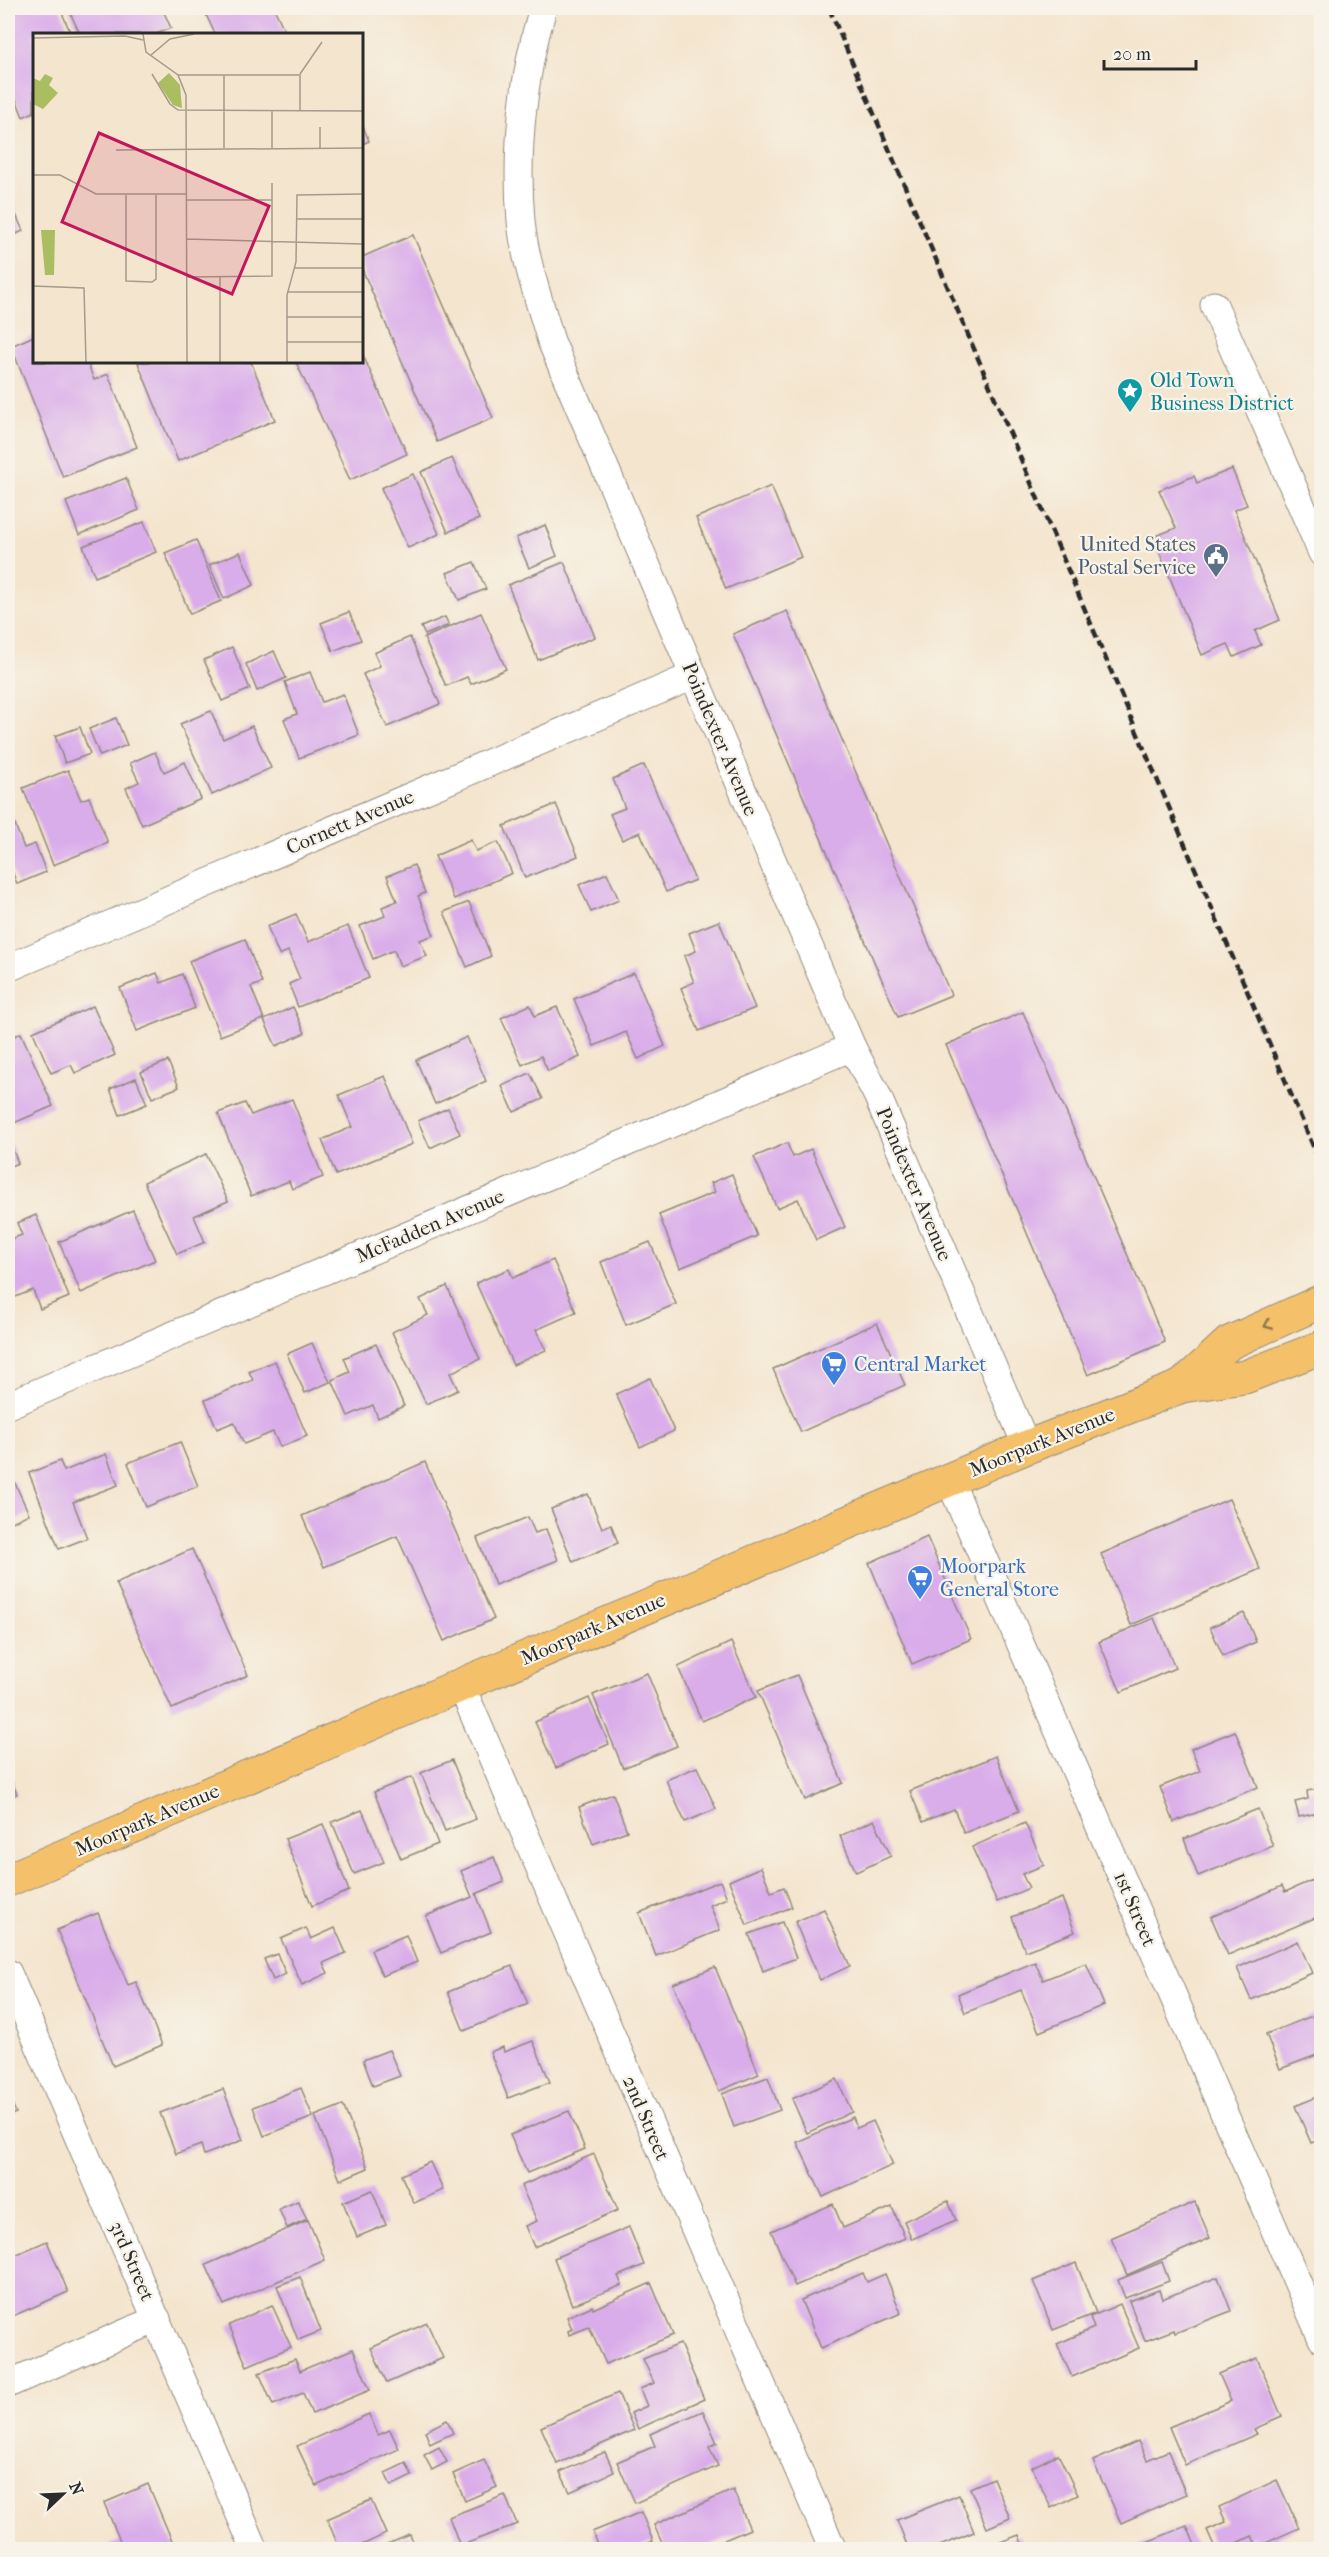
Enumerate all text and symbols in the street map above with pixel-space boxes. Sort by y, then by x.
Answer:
inset map [33,33,363,363]
scale bar [1104,33,1196,71]
text: 20 m [1113,44,1151,65]
place label: Old Town Business District [1150,369,1294,415]
place icon: Old Town Business District [1115,376,1145,414]
place label: United States Postal Service [1077,533,1196,579]
public building icon: United States Postal Service [1201,541,1231,579]
street label: Poindexter Avenue [677,659,763,819]
street label: Cornett Avenue [283,785,417,859]
street label: Poindexter Avenue [871,1104,957,1264]
street label: McFadden Avenue [352,1184,508,1268]
one-way arrow [1264,1318,1275,1330]
supermarket icon: Central Market [819,1349,849,1387]
place label: Central Market [854,1353,986,1376]
street label: Moorpark Avenue [966,1402,1118,1482]
place label: Moorpark General Store [940,1555,1059,1601]
supermarket icon: Moorpark General Store [905,1563,935,1601]
street label: Moorpark Avenue [517,1588,669,1670]
street label: Moorpark Avenue [71,1779,223,1861]
street label: 1st Street [1109,1868,1161,1950]
street label: 2nd Street [618,2072,674,2164]
street label: 3rd Street [105,2218,159,2304]
north arrow [33,2464,93,2524]
text: N [65,2479,88,2498]

